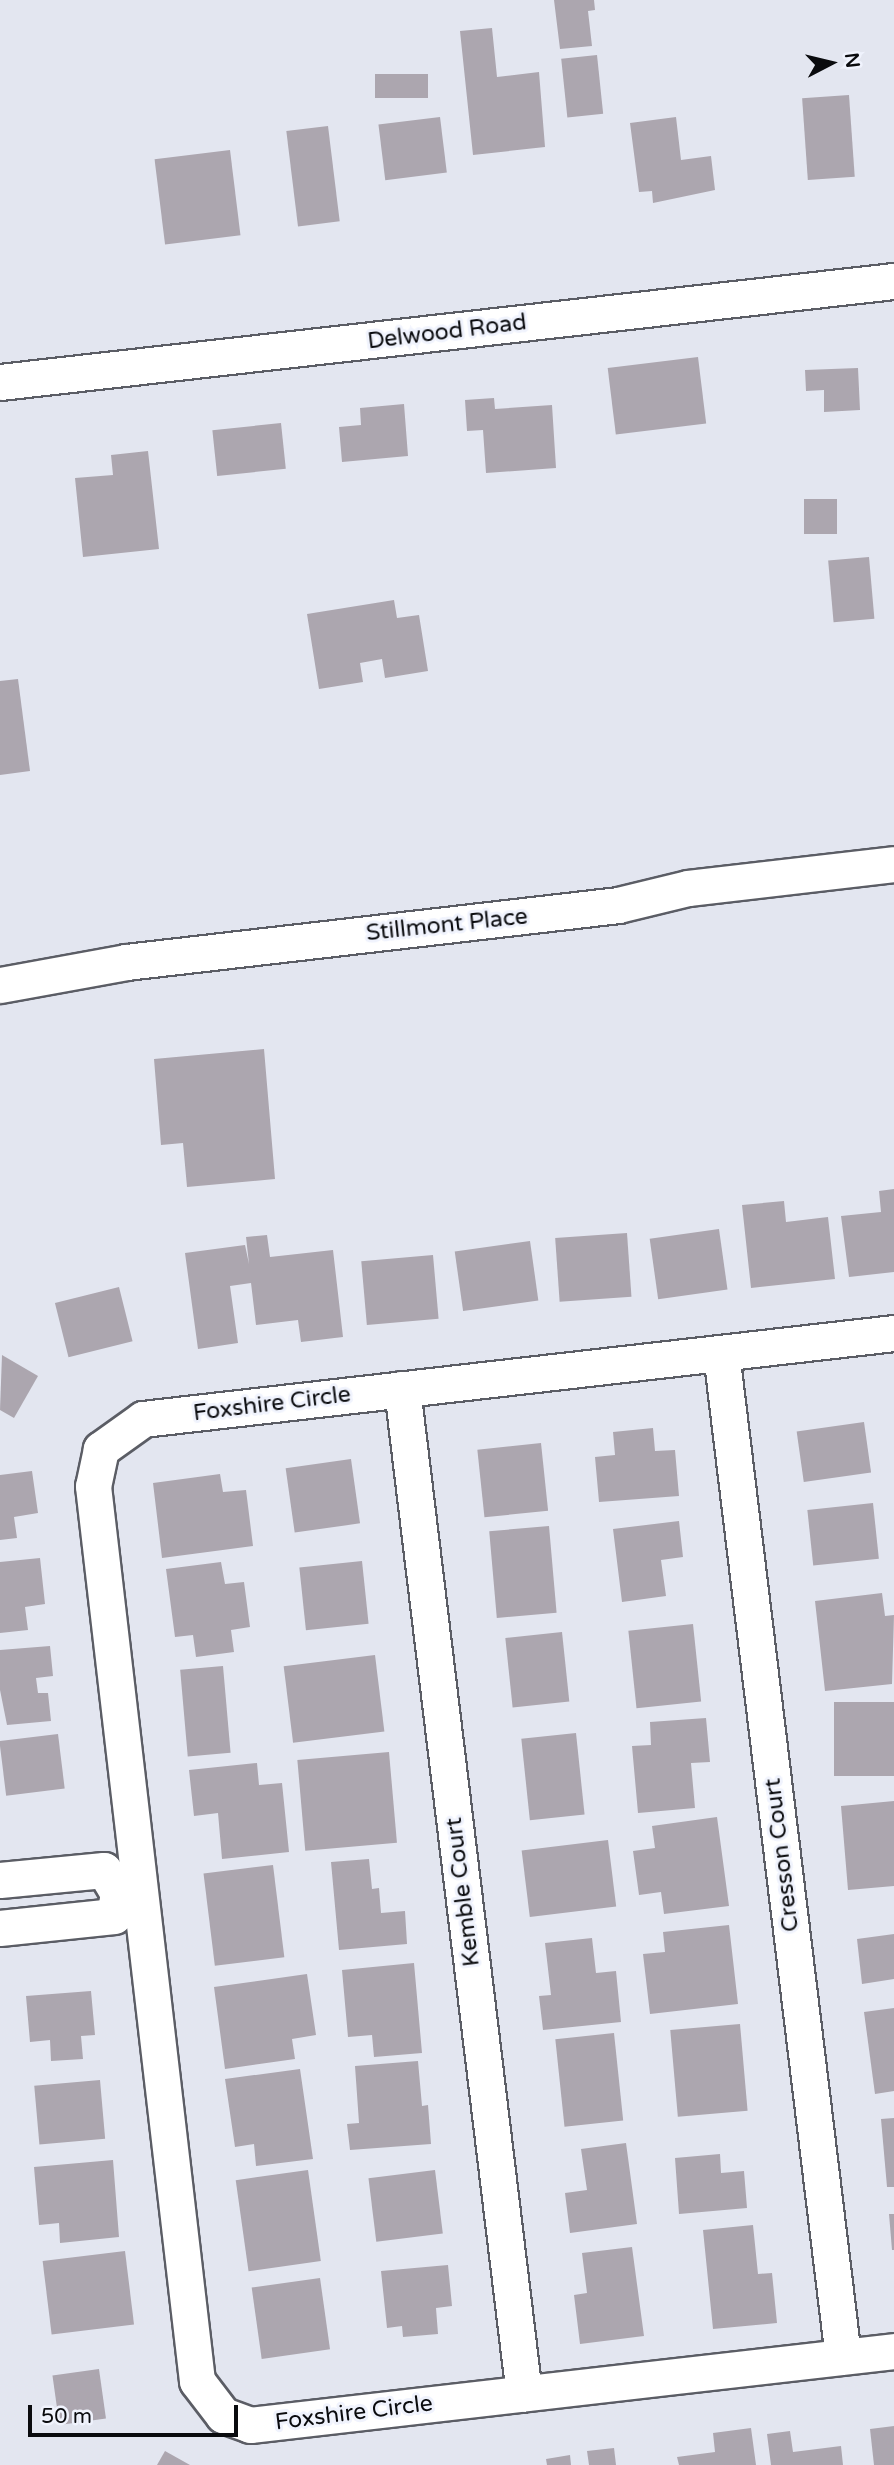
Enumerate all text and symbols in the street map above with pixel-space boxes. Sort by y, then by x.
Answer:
north arrow [796,28,866,98]
text: N [840,52,864,69]
street label: Delwood Road [366,309,528,355]
street label: Stillmont Place [365,903,529,947]
street label: Foxshire Circle [192,1381,352,1427]
street label: Cresson Court [759,1777,805,1933]
street label: Kemble Court [440,1816,486,1968]
street label: Foxshire Circle [274,2390,434,2436]
scale bar [32,2392,242,2436]
text: 50 m [41,2404,92,2429]

